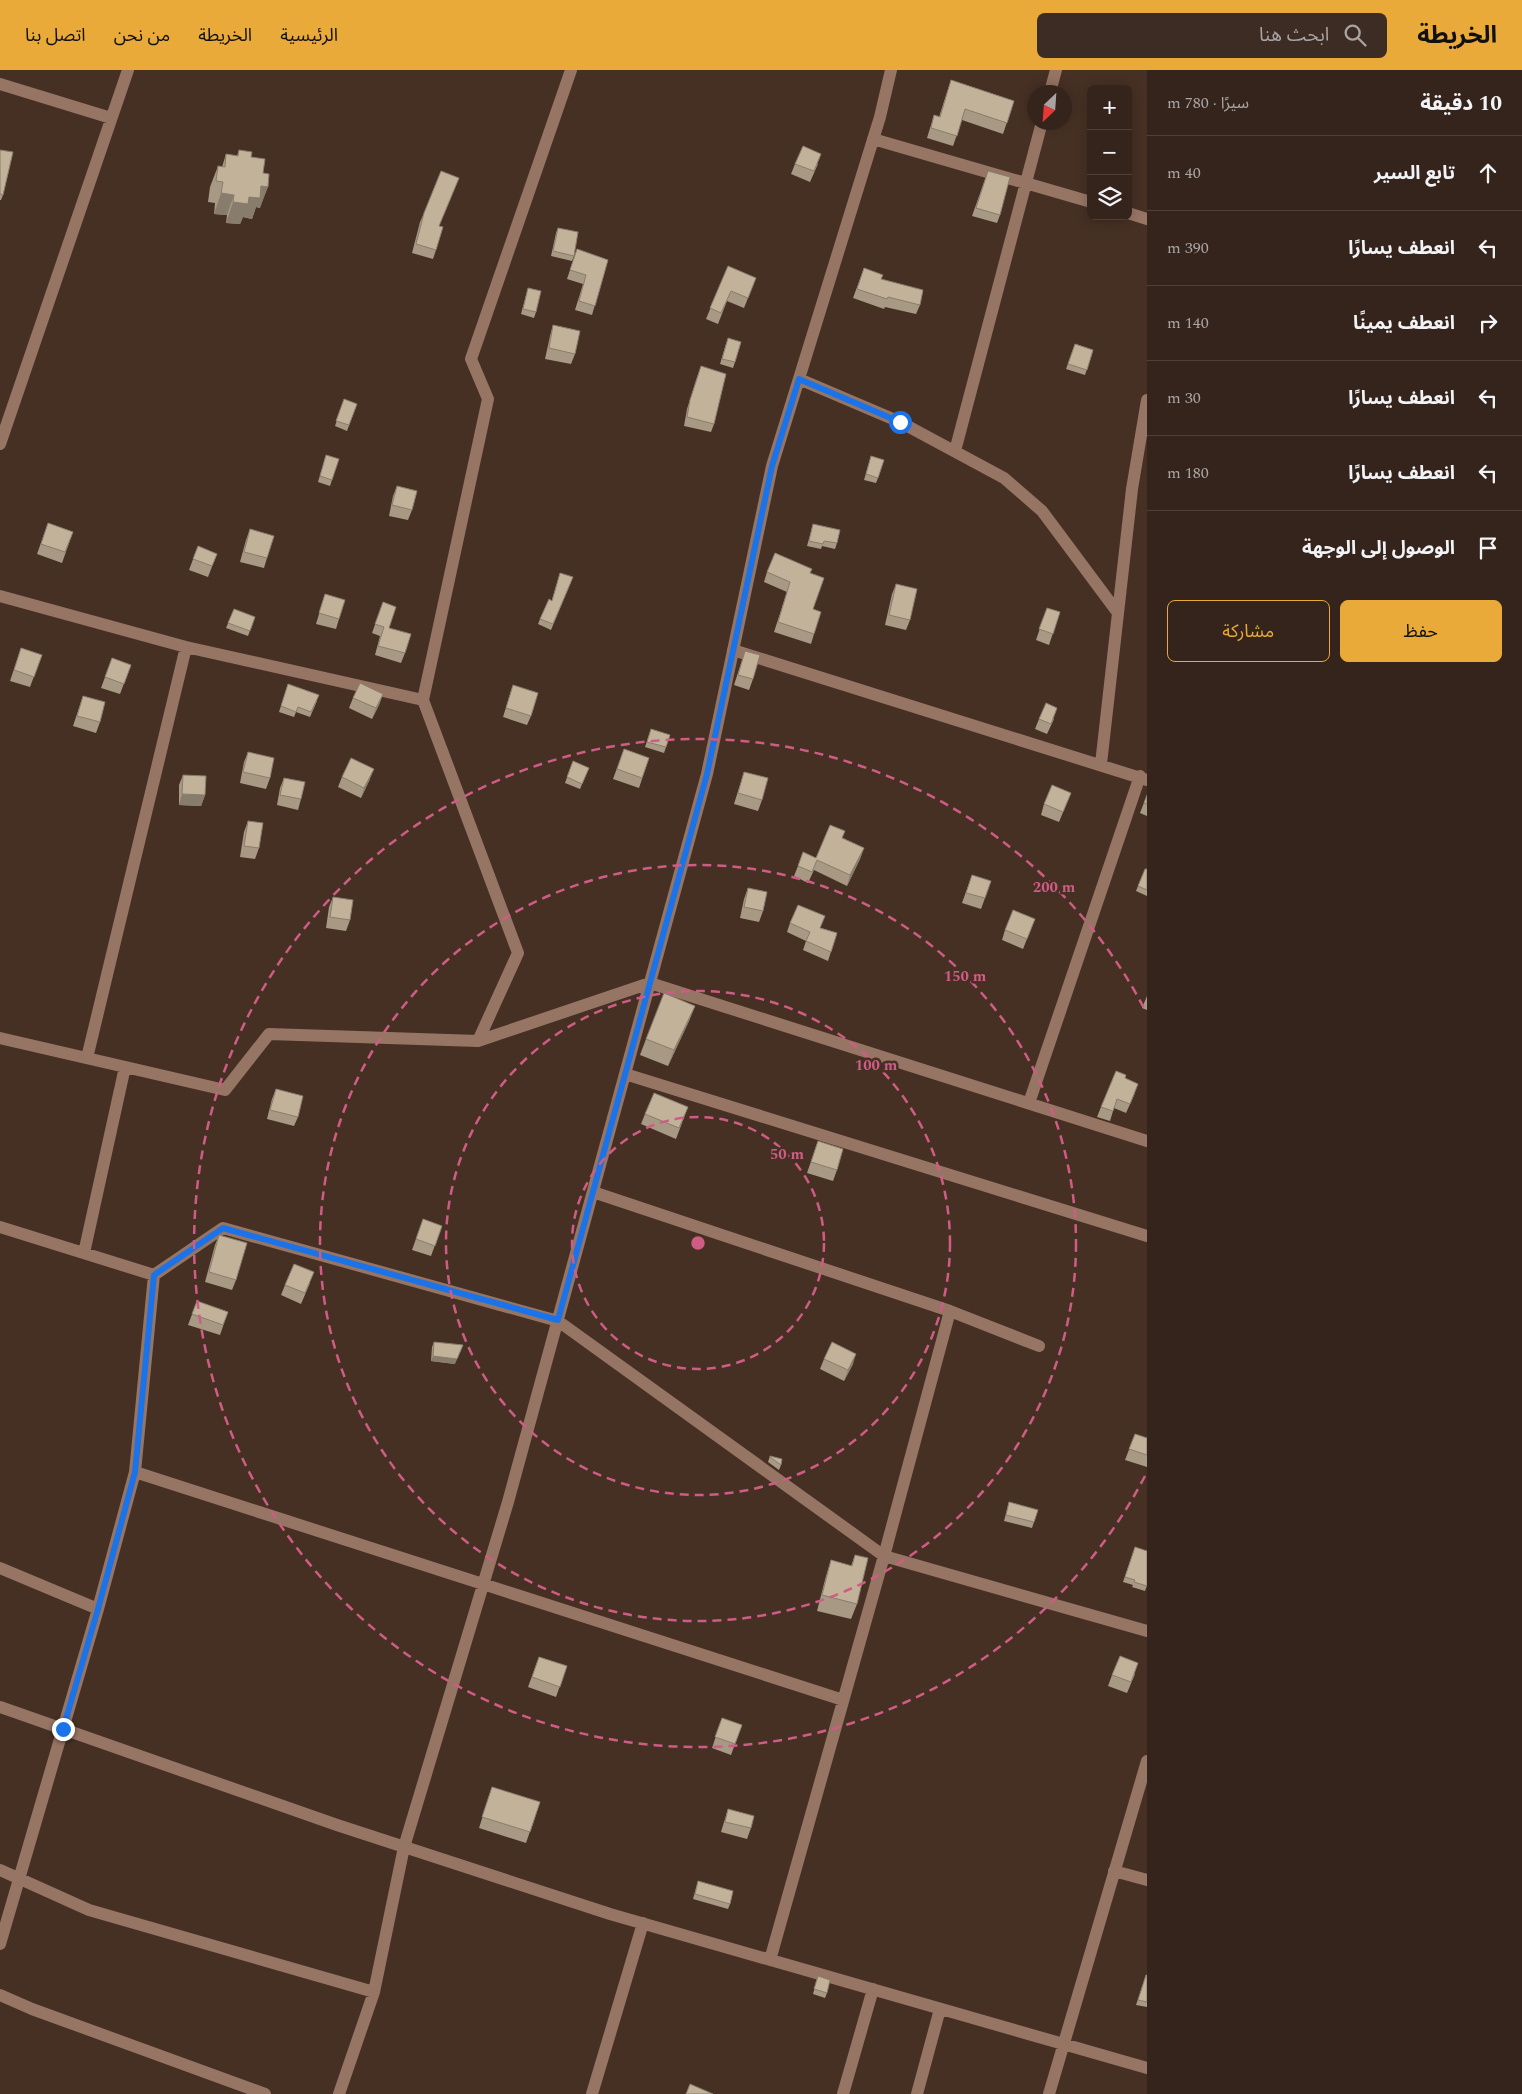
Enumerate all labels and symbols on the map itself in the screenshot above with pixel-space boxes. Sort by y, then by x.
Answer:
north arrow [1027,85,1072,130]
route start [889,411,912,434]
text: 200 m [1033,876,1076,899]
text: 150 m [944,965,987,988]
text: 100 m [855,1054,898,1077]
text: 50 m [770,1143,805,1166]
centre of rings [689,1234,707,1252]
route end [52,1718,75,1741]

